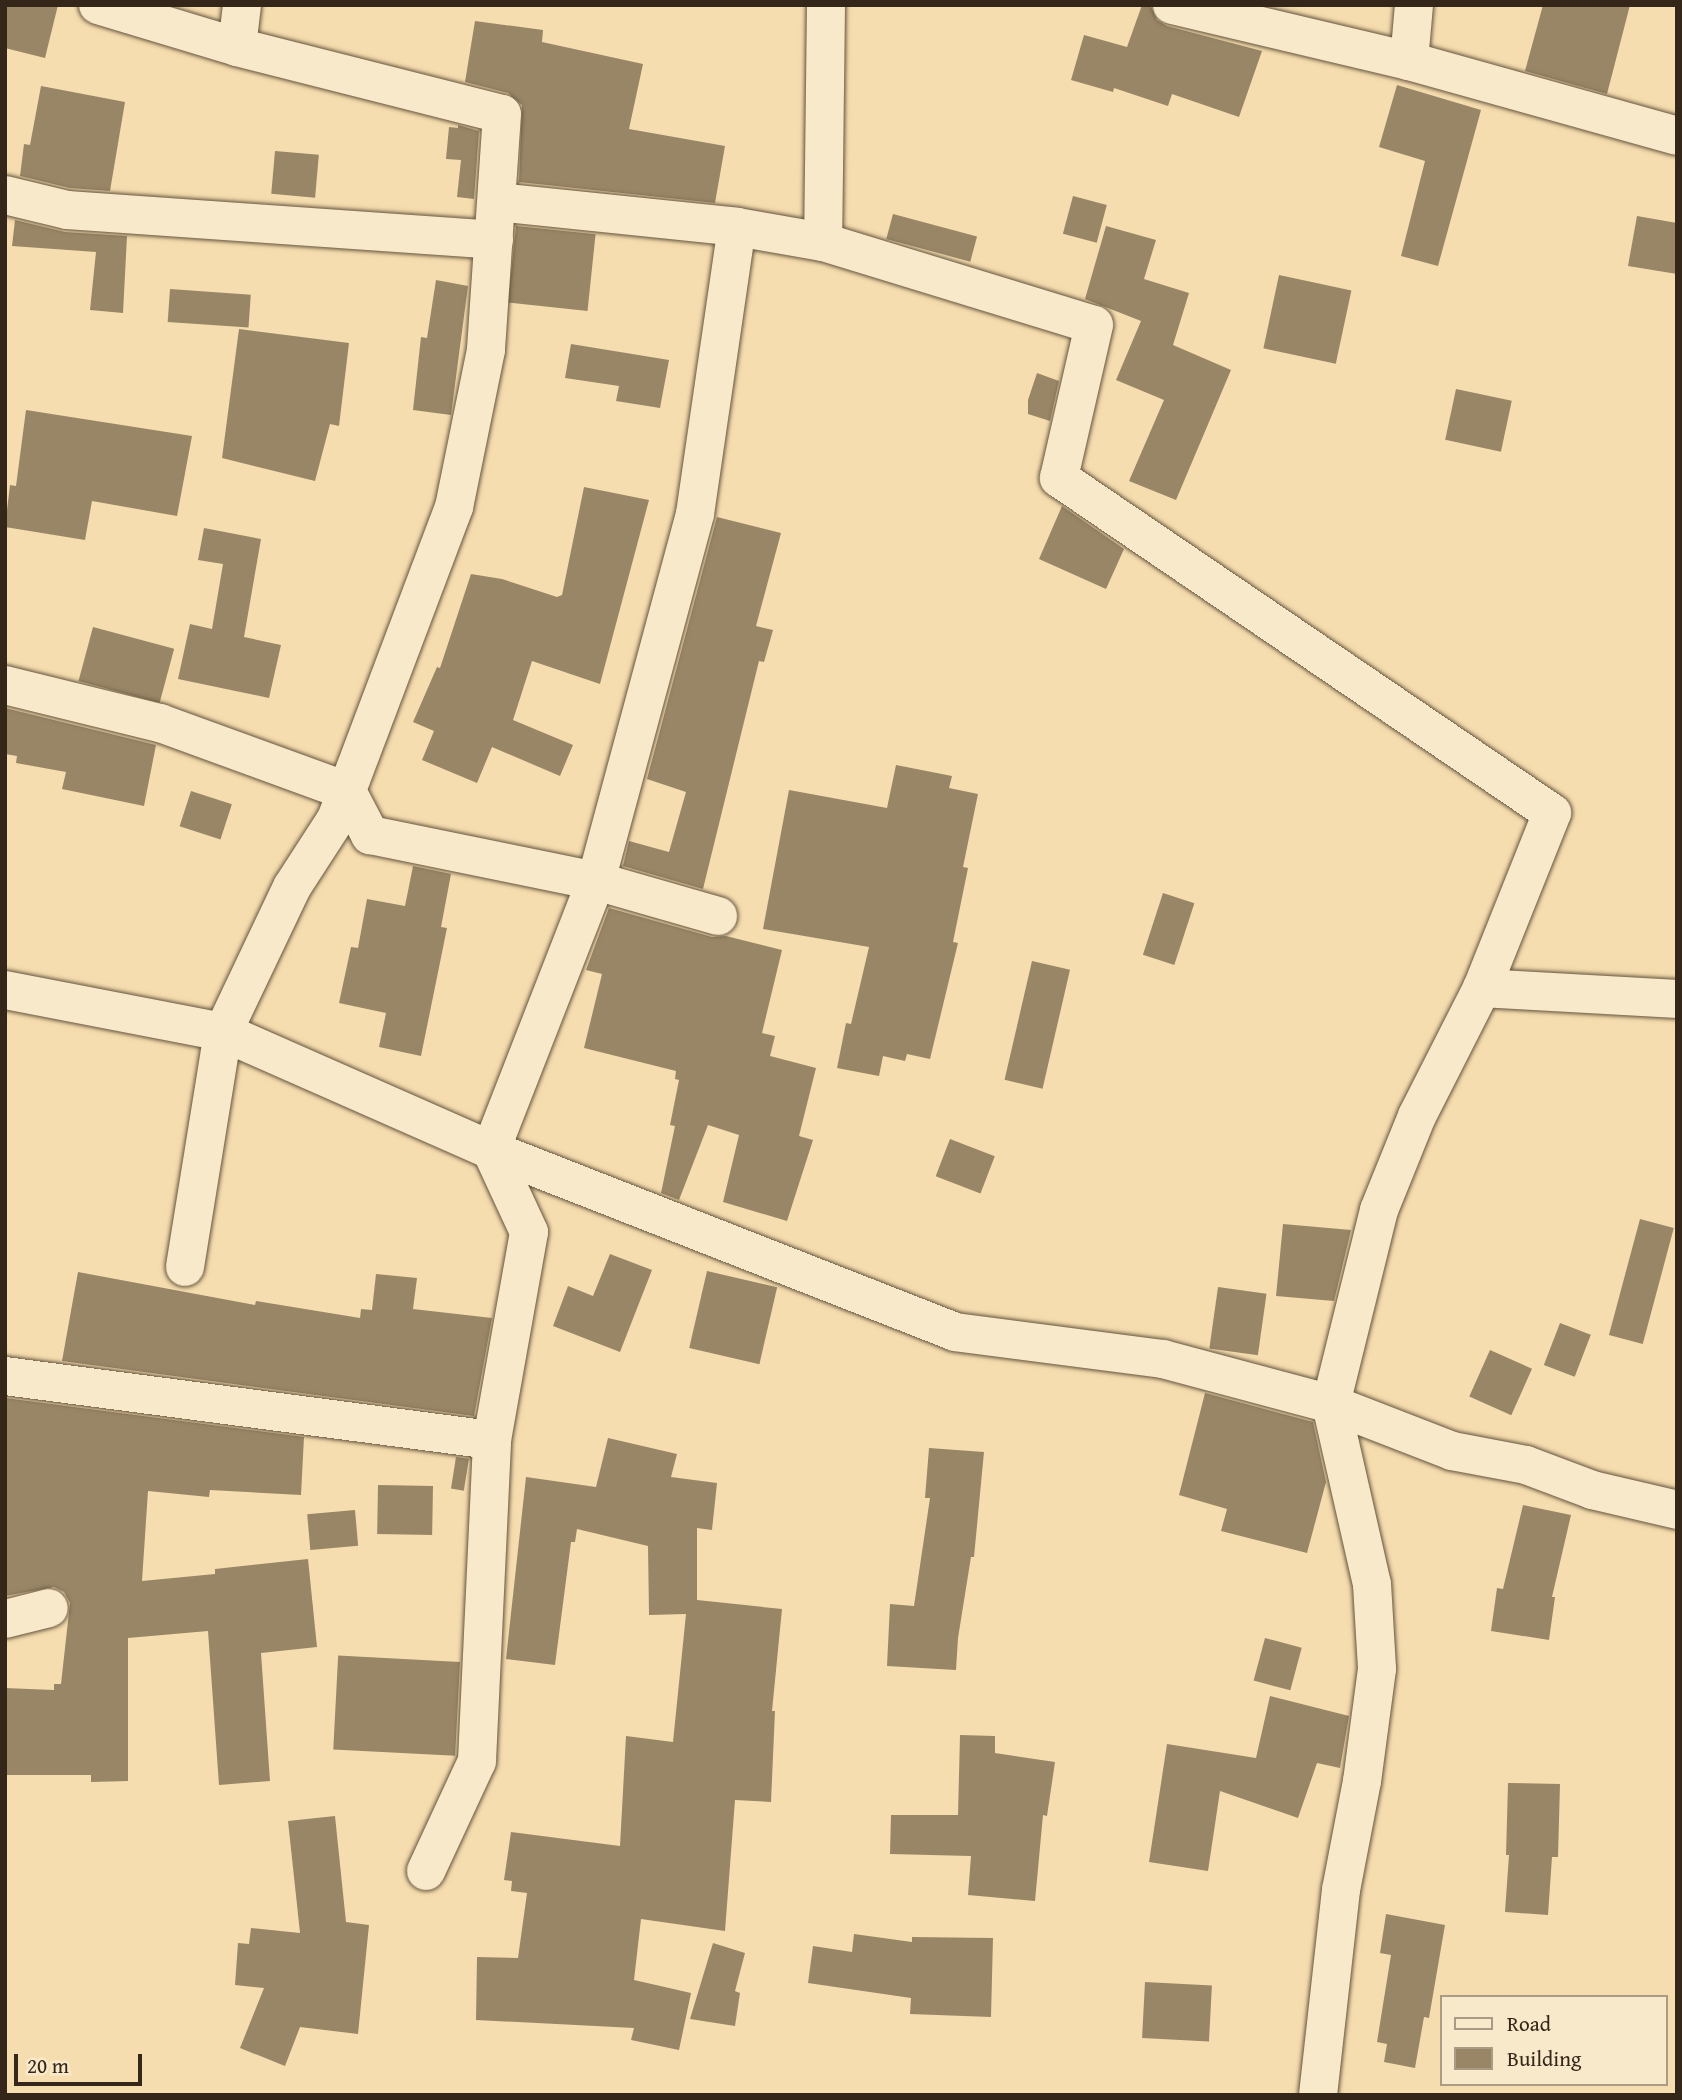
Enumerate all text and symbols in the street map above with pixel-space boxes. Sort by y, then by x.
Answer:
legend [1440,1995,1668,2086]
text: Road [1507,2008,1551,2039]
scale bar [18,2040,145,2084]
text: Building [1507,2043,1581,2074]
text: 20 m [27,2050,69,2081]

